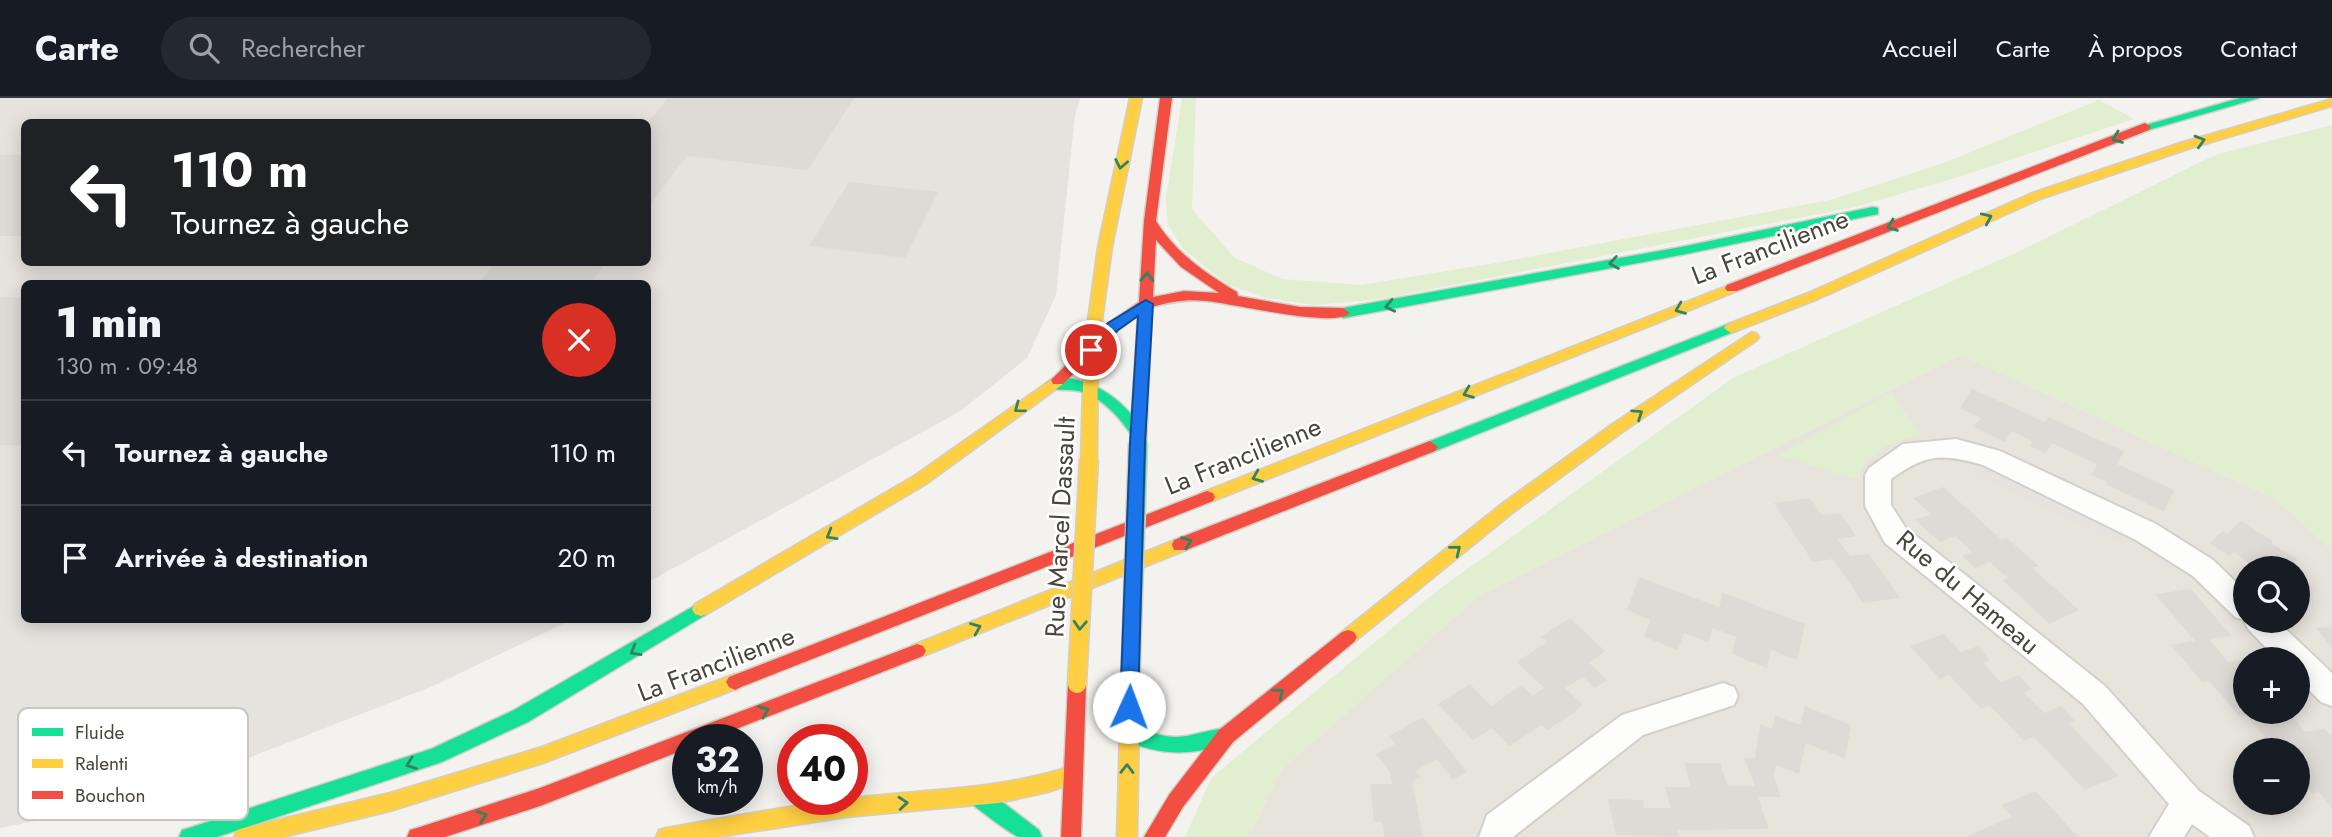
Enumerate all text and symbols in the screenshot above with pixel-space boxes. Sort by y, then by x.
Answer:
search box [161,17,651,80]
text: Carte [35,25,119,72]
icon: search [185,29,223,67]
text: Rechercher [241,29,365,67]
text: Accueil [1882,31,1958,66]
text: Carte [1996,31,2050,66]
text: À propos [2088,31,2182,66]
text: Contact [2220,31,2297,66]
one-way arrow [2111,130,2123,144]
one-way arrow [2194,134,2206,149]
text: 110 m [171,135,308,205]
icon: left [56,147,147,238]
one-way arrow [1114,158,1129,170]
text: Tournez à gauche [171,200,409,246]
street label: La Francilienne [1686,200,1854,294]
one-way arrow [1979,212,1992,226]
one-way arrow [1886,217,1898,231]
one-way arrow [1608,255,1620,270]
one-way arrow [1140,271,1155,282]
text: 1 min [56,292,162,353]
one-way arrow [1384,297,1396,312]
one-way arrow [1674,300,1686,314]
button: close [542,303,616,377]
pin [1061,320,1121,380]
icon: arrive [1072,331,1110,369]
text: 130 m · 09:48 [56,349,198,383]
one-way arrow [1463,385,1476,399]
one-way arrow [1015,400,1027,413]
street label: La Francilienne [1159,407,1327,505]
one-way arrow [1630,410,1643,422]
street label: Rue Marcel Dassault [1035,415,1085,638]
icon: left [56,434,94,472]
text: Tournez à gauche [115,434,328,472]
text: 110 m [549,434,616,472]
one-way arrow [1252,469,1264,483]
street label: Rue du Hameau [1888,521,2048,663]
one-way arrow [826,527,838,540]
one-way arrow [1180,537,1192,551]
icon: arrive [56,539,94,577]
text: Arrivée à destination [115,539,368,577]
text: 20 m [558,539,616,577]
one-way arrow [1448,545,1460,558]
map controls [2233,556,2310,815]
button: search [2233,556,2310,633]
street label: La Francilienne [632,617,800,711]
one-way arrow [1073,620,1088,631]
one-way arrow [969,623,981,637]
one-way arrow [629,642,642,655]
button: + [2233,647,2310,724]
position arrow [1092,670,1166,744]
one-way arrow [1270,689,1283,701]
one-way arrow [757,705,769,719]
legend [18,708,248,820]
text: Fluide [75,719,125,746]
speed limit sign: 40 [777,724,868,815]
text: 32 [695,735,740,785]
button: − [2233,738,2310,815]
text: Ralenti [75,750,128,777]
one-way arrow [405,756,417,770]
one-way arrow [1120,763,1135,774]
text: km/h [697,774,738,800]
text: Bouchon [75,782,145,809]
one-way arrow [898,796,909,811]
one-way arrow [475,810,488,824]

